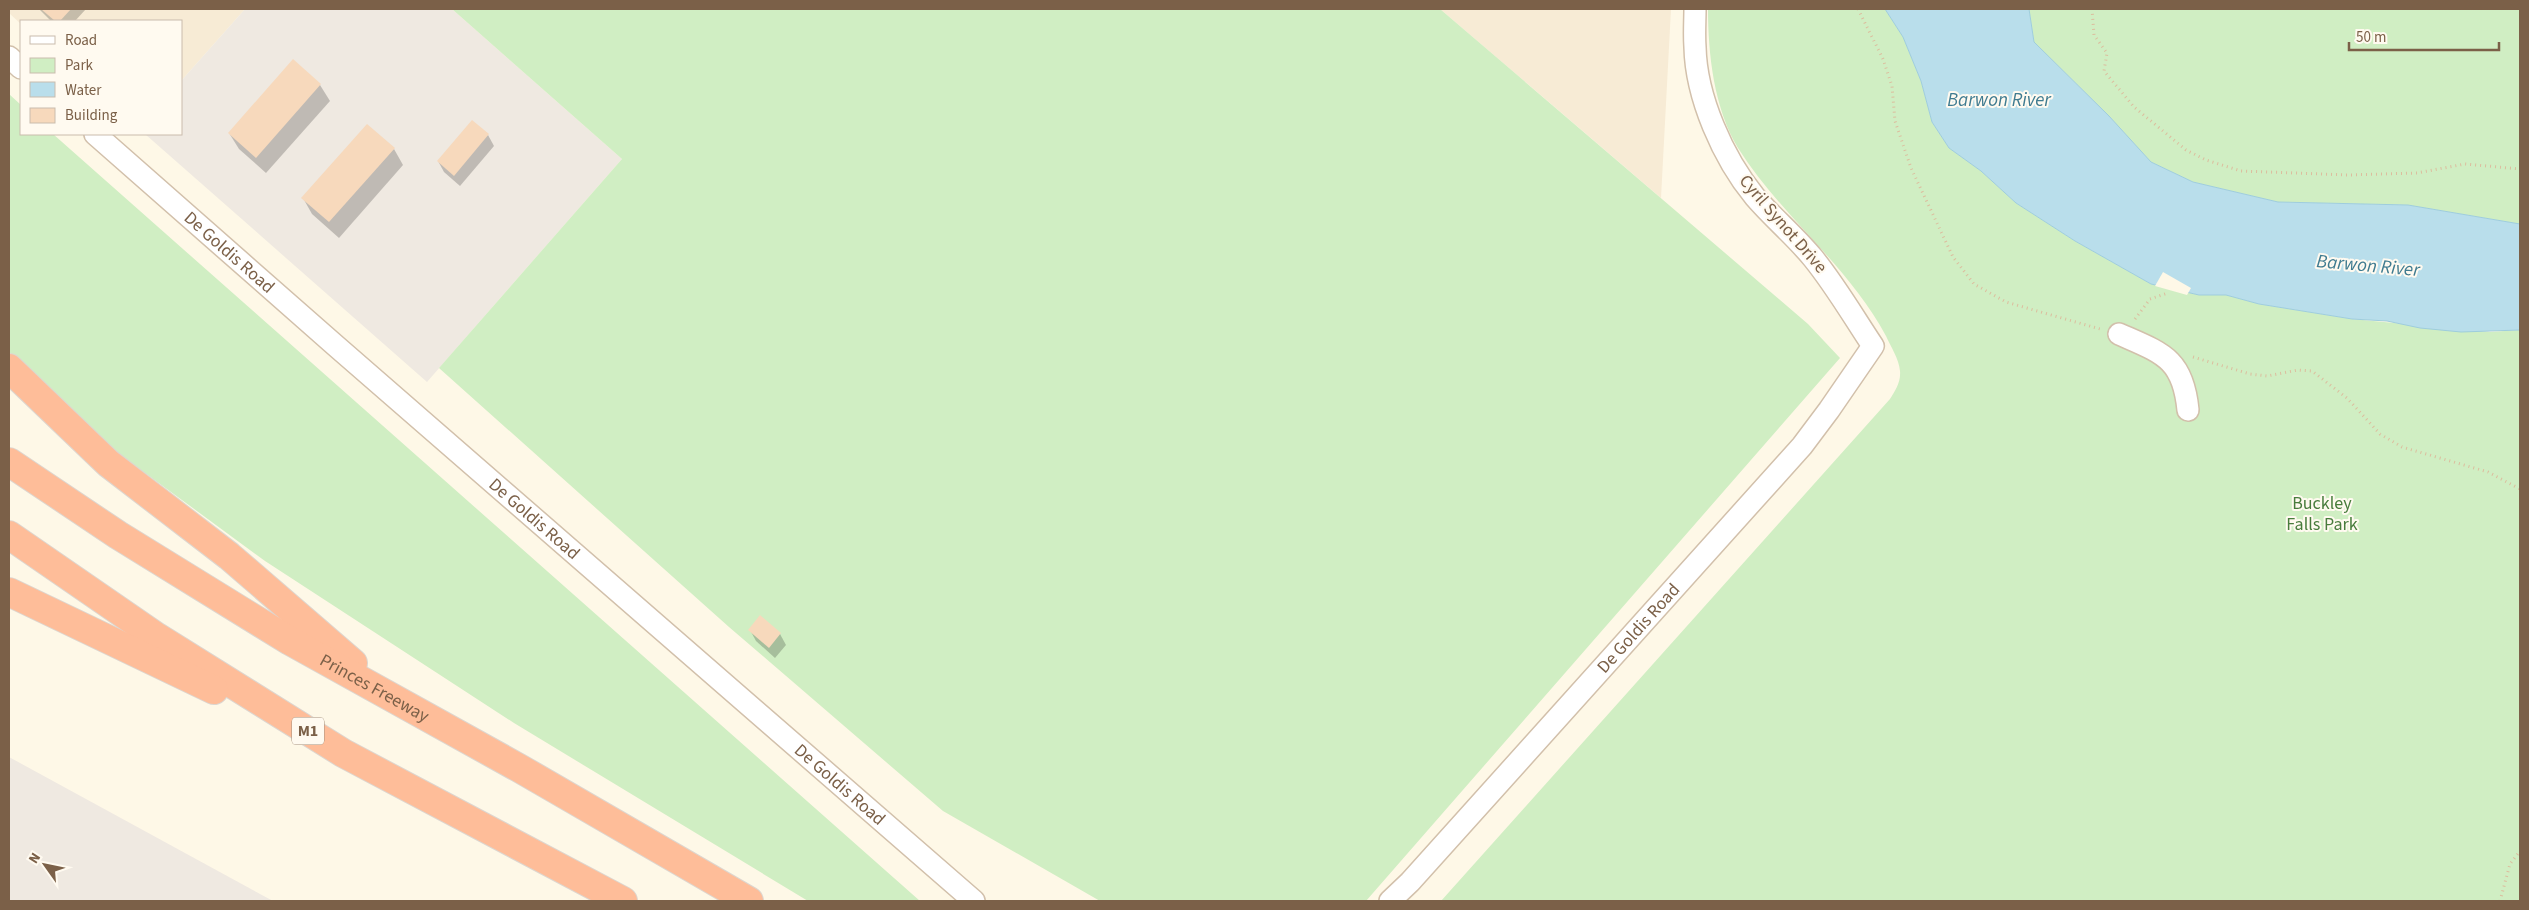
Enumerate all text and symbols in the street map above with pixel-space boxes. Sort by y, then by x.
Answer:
legend [20,20,182,135]
scale bar [2349,20,2499,52]
text: 50 m [2356,27,2386,48]
text: Road [65,30,97,51]
text: Park [65,55,94,76]
text: Water [65,80,102,101]
water label: Barwon River [1947,87,2052,114]
text: Building [65,105,118,126]
street label: Cyril Synot Drive [1733,169,1833,279]
street label: De Goldis Road [179,205,280,299]
water label: Barwon River [2315,248,2422,284]
street label: De Goldis Road [483,472,585,565]
park label: Buckley Falls Park [2286,491,2358,537]
street label: De Goldis Road [1591,578,1685,679]
street label: Princes Freeway [315,648,434,729]
road number: M1 [292,718,324,744]
street label: De Goldis Road [789,738,891,831]
north arrow [20,840,70,890]
text: N [24,849,46,868]

